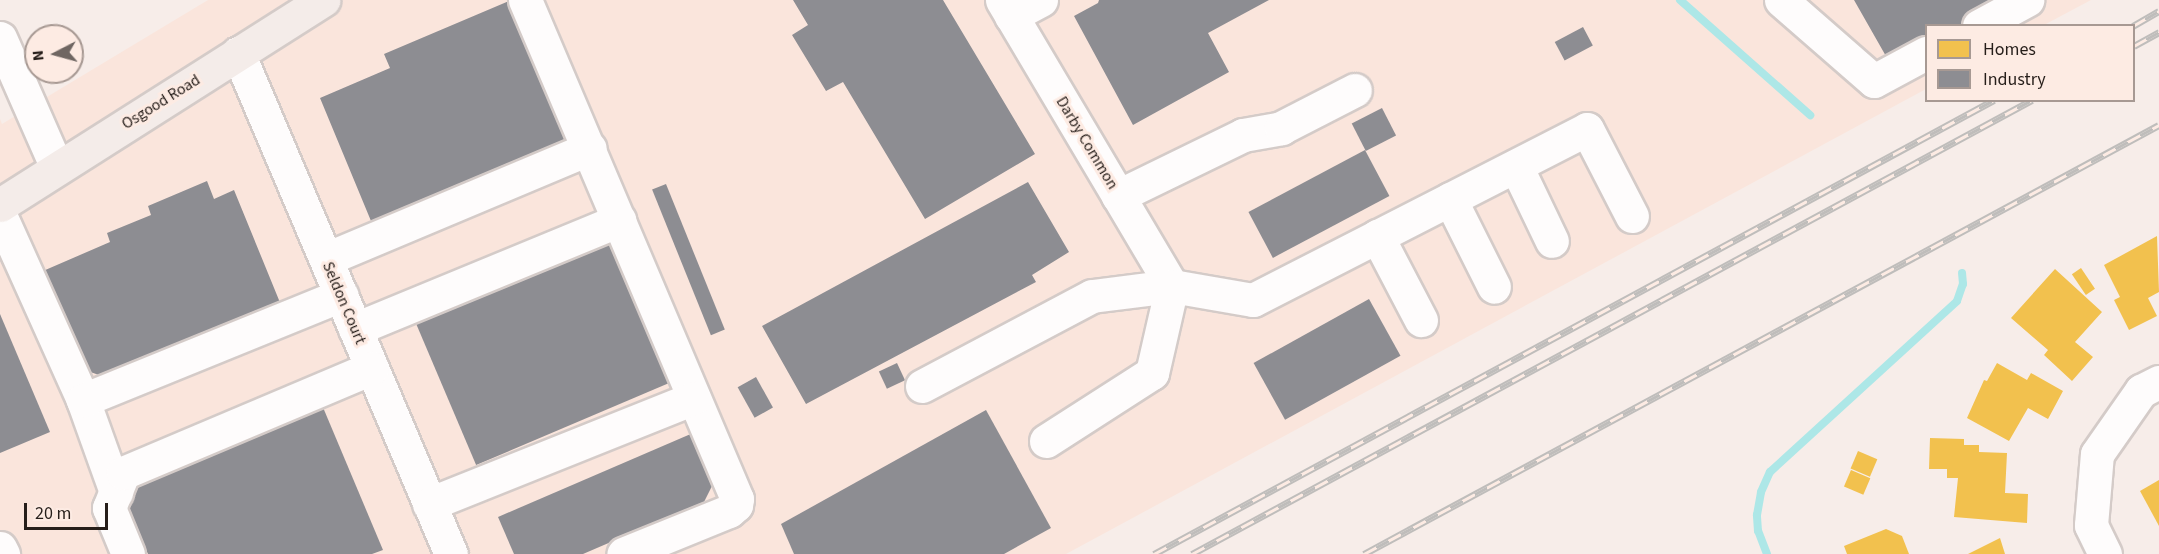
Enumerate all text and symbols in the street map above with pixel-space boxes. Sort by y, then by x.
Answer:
north arrow [24,24,84,84]
legend [1925,24,2135,102]
text: Homes [1983,37,2036,62]
text: N [27,49,50,62]
text: Industry [1983,67,2046,92]
street label: Osgood Road [118,70,204,134]
street label: Darby Common [1052,93,1122,193]
street label: Seldon Court [318,259,370,347]
scale bar [27,491,111,529]
text: 20 m [35,501,71,526]

